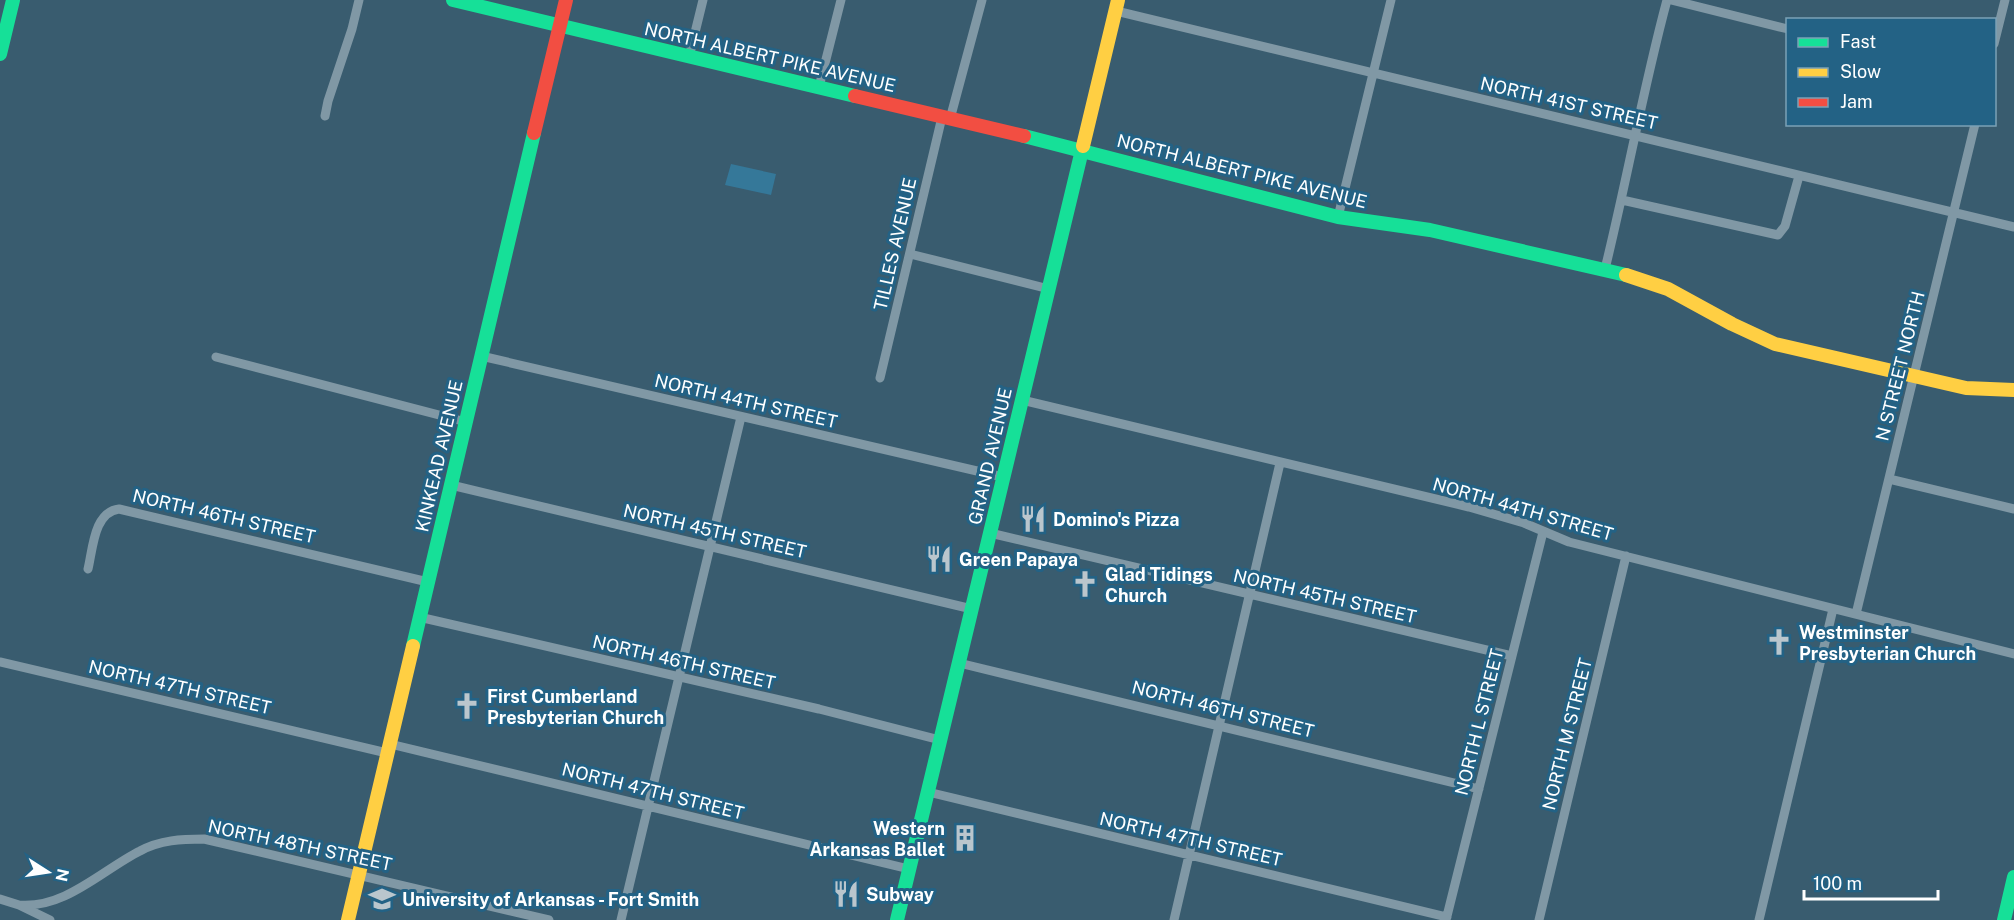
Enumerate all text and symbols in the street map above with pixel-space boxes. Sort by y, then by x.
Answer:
street label: NORTH ALBERT PIKE AVENUE [642,18,898,96]
legend [1786,18,1996,126]
text: Fast [1840,31,1876,52]
text: Slow [1840,61,1881,82]
street label: NORTH 41ST STREET [1478,72,1660,134]
text: Jam [1840,91,1873,112]
street label: NORTH ALBERT PIKE AVENUE [1115,130,1369,212]
street label: TILLES AVENUE [870,176,920,312]
street label: N STREET NORTH [1871,289,1929,443]
street label: NORTH 44TH STREET [653,370,840,432]
street label: KINKEAD AVENUE [411,378,467,534]
street label: GRAND AVENUE [964,385,1016,527]
street label: NORTH 44TH STREET [1430,473,1616,545]
street label: NORTH 46TH STREET [131,485,318,547]
street label: NORTH 45TH STREET [621,500,809,562]
restaurant icon: Domino's Pizza [1018,504,1048,534]
place label: Domino's Pizza [1053,509,1179,530]
restaurant icon: Green Papaya [924,544,954,574]
place label: Green Papaya [959,549,1078,570]
place label: Glad Tidings Church [1105,564,1213,606]
street label: NORTH 45TH STREET [1231,565,1419,627]
church icon: Glad Tidings Church [1070,569,1100,599]
place label: Westminster Presbyterian Church [1799,622,1976,664]
church icon: Westminster Presbyterian Church [1764,627,1794,657]
street label: NORTH 46TH STREET [591,631,778,693]
street label: NORTH L STREET [1451,646,1507,798]
street label: NORTH M STREET [1538,655,1596,812]
street label: NORTH 47TH STREET [87,656,274,718]
street label: NORTH 46TH STREET [1130,676,1317,742]
place label: First Cumberland Presbyterian Church [487,686,664,728]
church icon: First Cumberland Presbyterian Church [452,691,482,721]
street label: NORTH 47TH STREET [560,758,746,824]
street label: NORTH 47TH STREET [1098,808,1285,870]
street label: NORTH 48TH STREET [206,815,394,875]
place label: Western Arkansas Ballet [809,818,945,860]
building icon: Western Arkansas Ballet [950,823,980,853]
north arrow [18,842,78,902]
scale bar [1804,863,1938,901]
text: N [52,867,73,883]
text: 100 m [1813,873,1862,894]
restaurant icon: Subway [831,879,861,909]
school or university icon: University of Arkansas - Fort Smith [367,884,397,914]
place label: Subway [866,884,934,905]
place label: University of Arkansas - Fort Smith [402,889,699,910]

